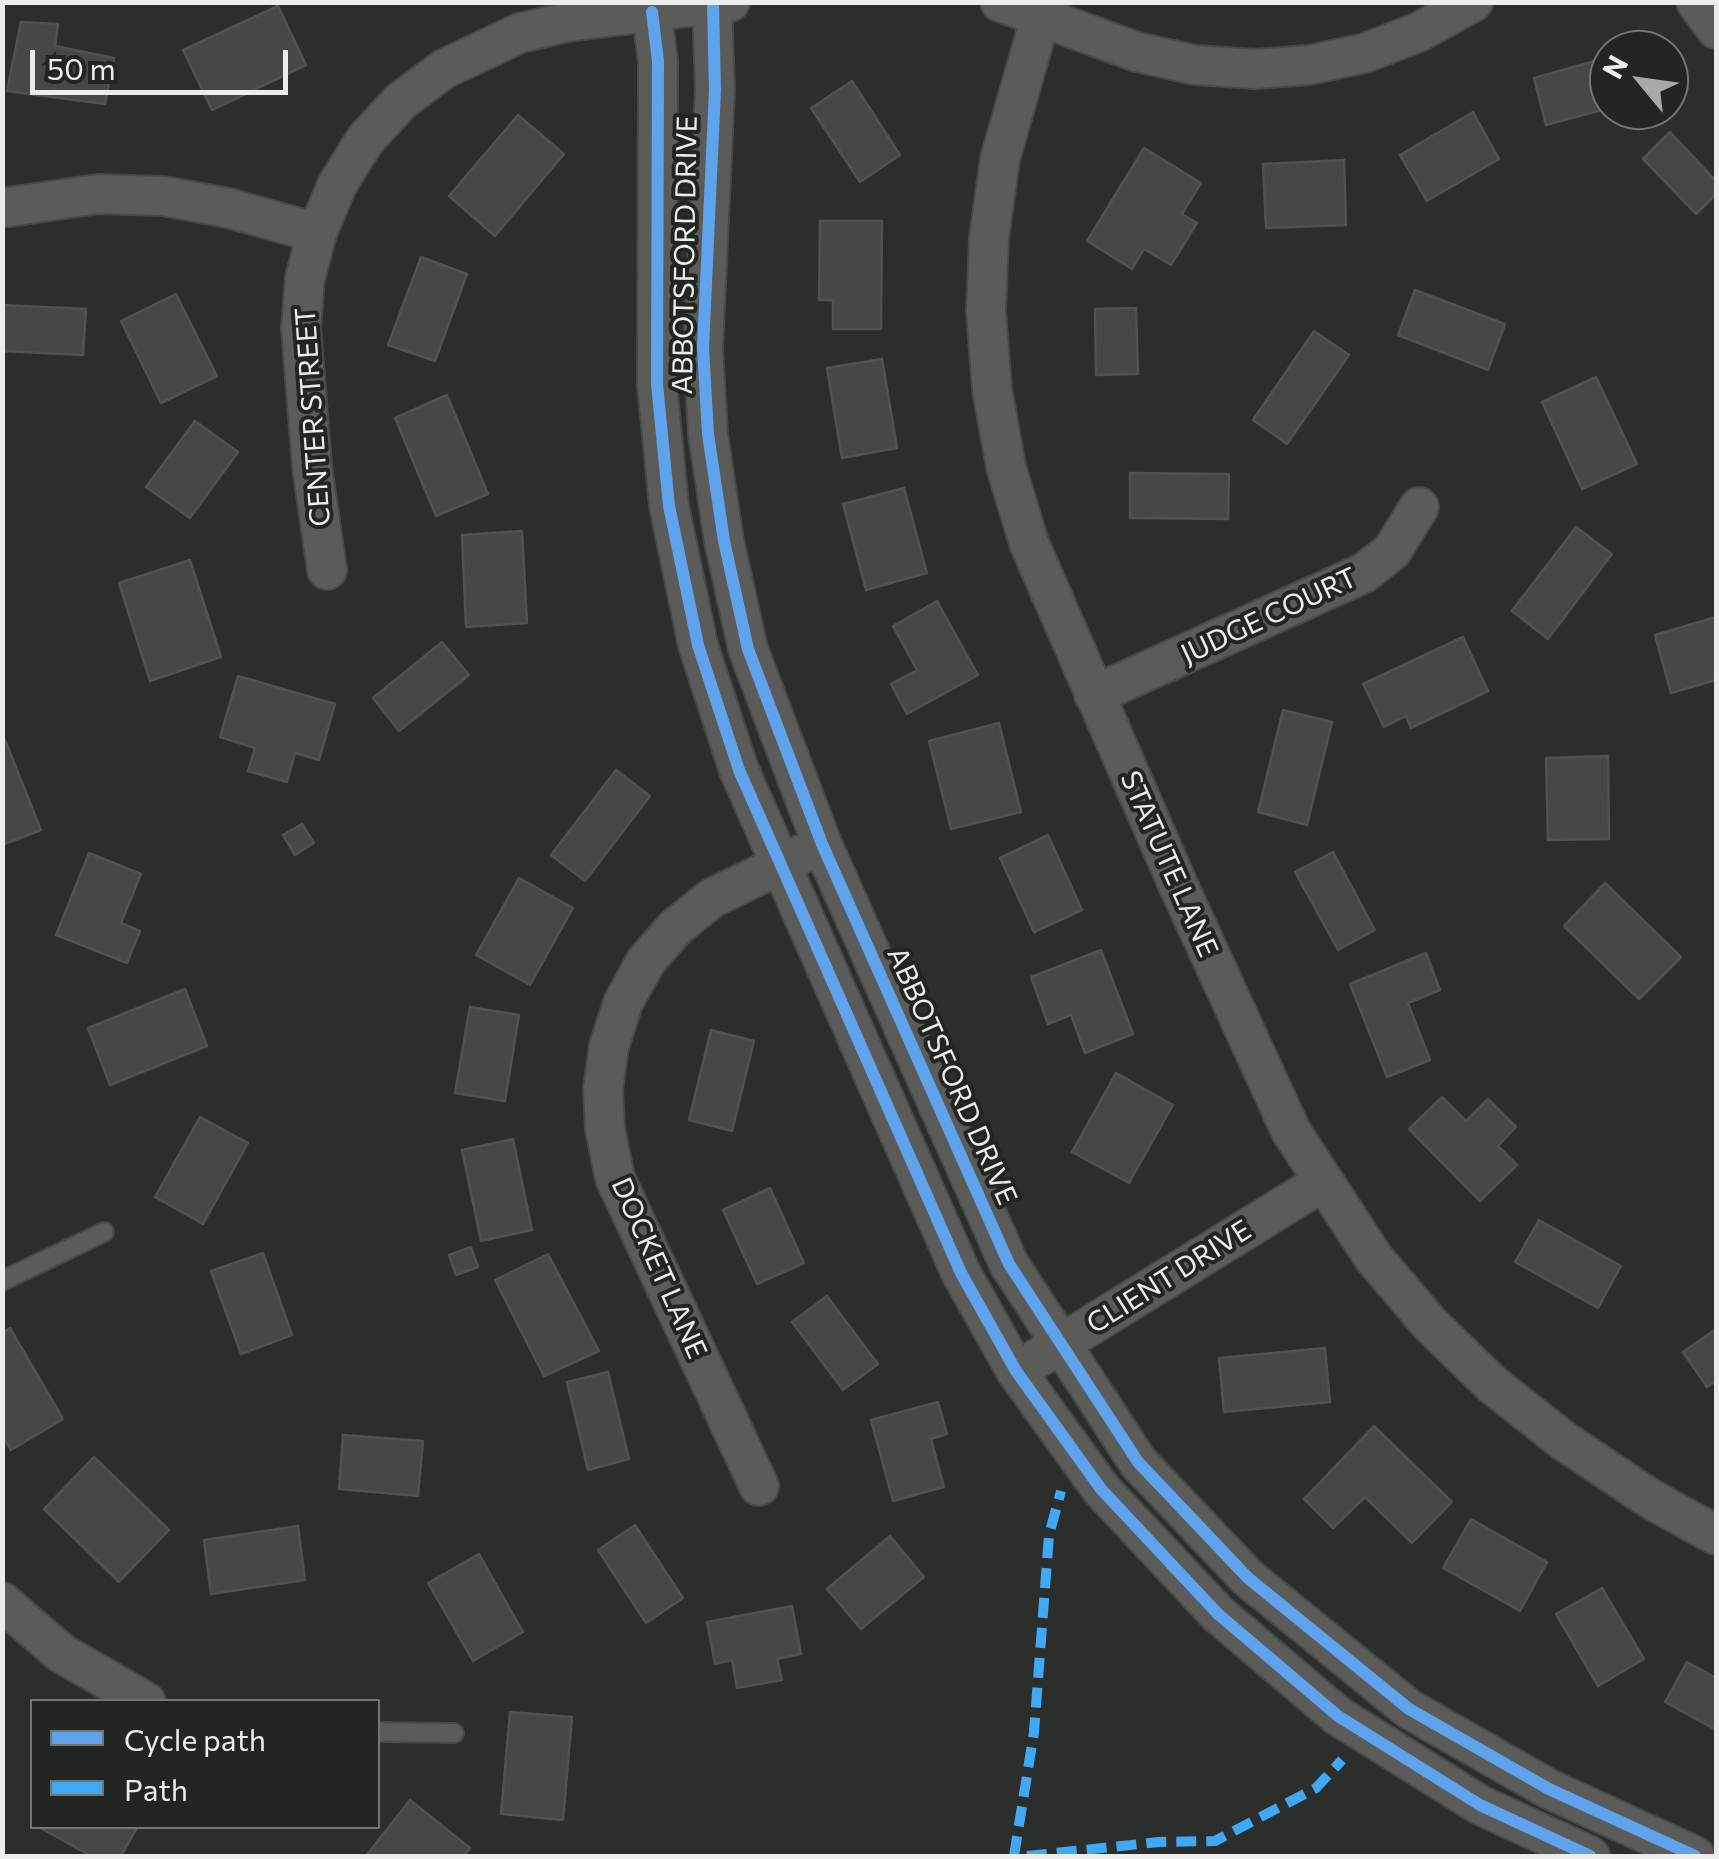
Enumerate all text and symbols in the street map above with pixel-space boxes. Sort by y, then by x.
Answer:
scale bar [35,30,292,92]
north arrow [1589,30,1689,130]
text: 50 m [47,49,116,86]
text: N [1595,49,1634,84]
street label: ABBOTSFORD DRIVE [666,115,704,395]
street label: CENTER STREET [289,306,337,528]
street label: JUDGE COURT [1176,561,1362,671]
street label: STATUTE LANE [1113,766,1225,962]
street label: ABBOTSFORD DRIVE [880,942,1024,1210]
street label: DOCKET LANE [604,1172,714,1364]
street label: CLIENT DRIVE [1081,1213,1257,1341]
legend [30,1699,380,1829]
text: Cycle path [124,1720,266,1757]
text: Path [124,1770,188,1807]

